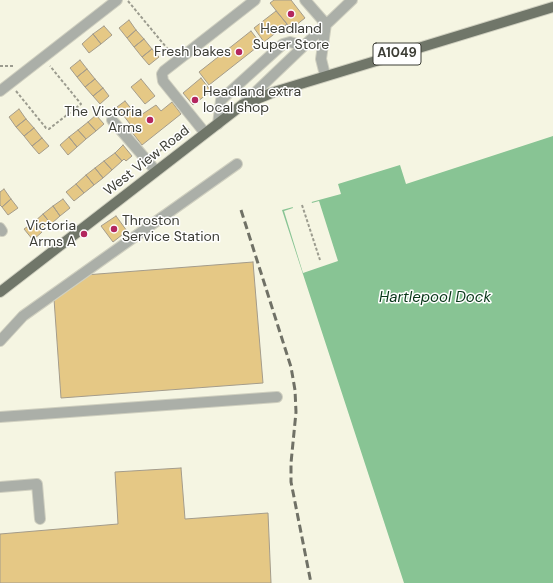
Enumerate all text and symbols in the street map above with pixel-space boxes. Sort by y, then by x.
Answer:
marker: Headland Super Store [286,9,296,19]
place label: Headland Super Store [253,21,329,54]
road number: A1049 [373,43,421,65]
place label: Fresh bakes [154,44,231,60]
marker: Fresh bakes [234,47,244,57]
place label: Headland extra local shop [203,84,301,116]
marker: Headland extra local shop [190,95,200,105]
place label: The Victoria Arms [64,104,142,136]
marker: The Victoria Arms [145,115,155,125]
street label: West View Road [101,122,193,200]
place label: Throston Service Station [122,213,220,246]
place label: Victoria Arms A [26,218,76,250]
marker: Throston Service Station [109,224,119,234]
marker: Victoria Arms A [79,229,89,239]
water label: Hartlepool Dock [379,289,491,307]

